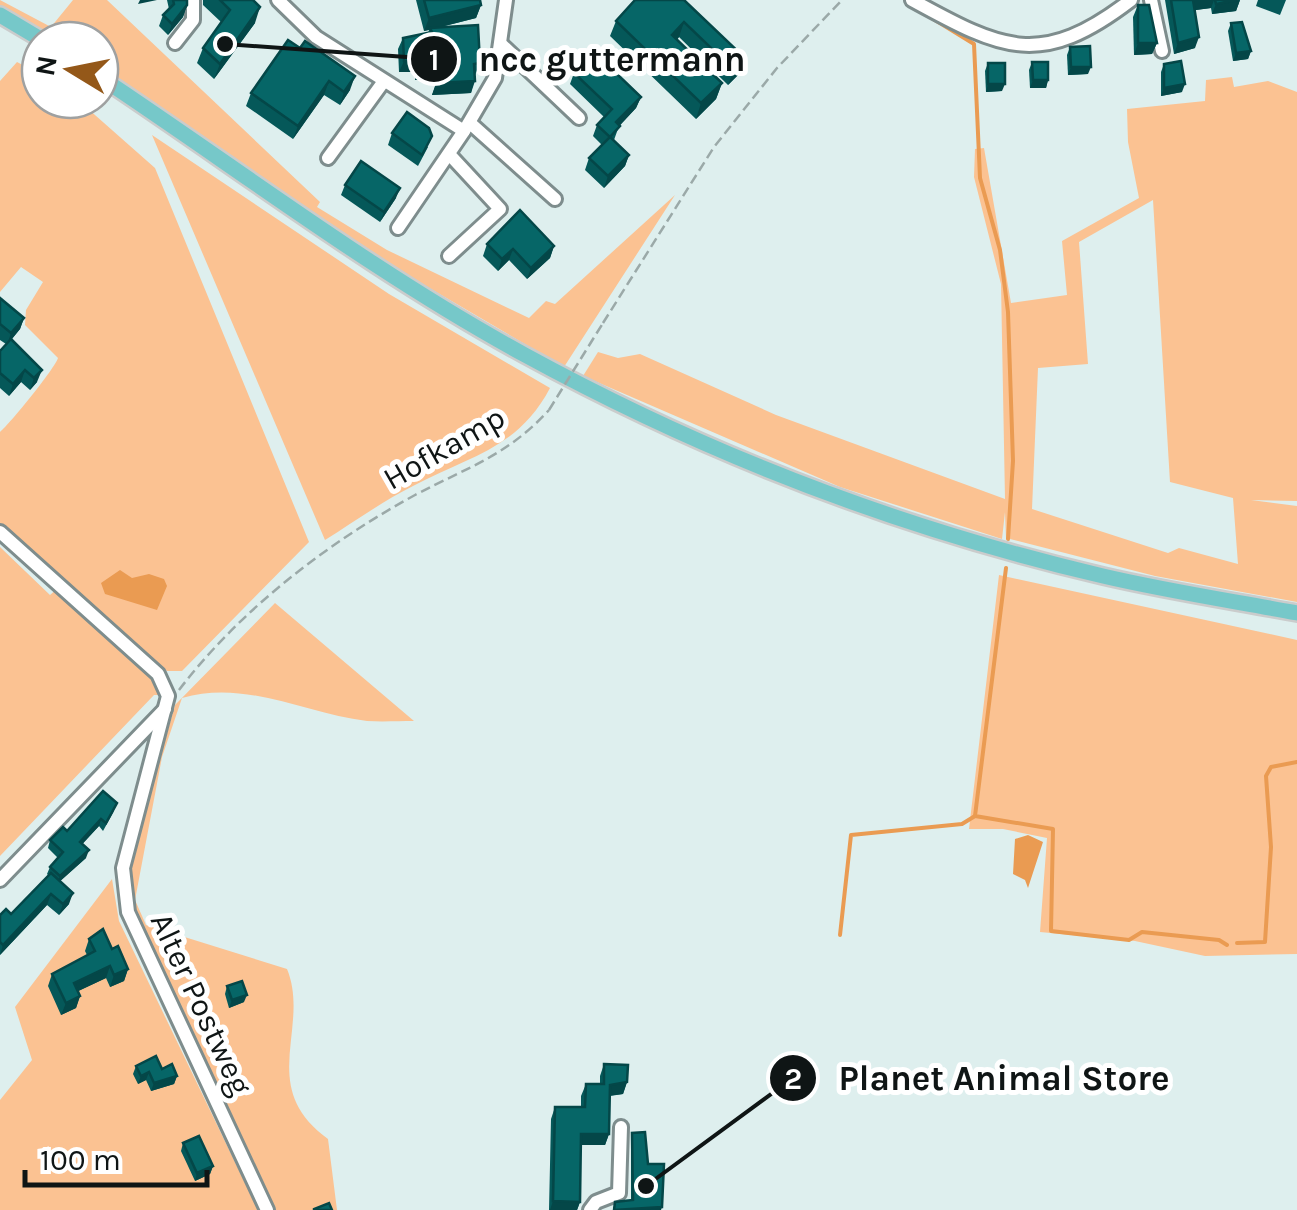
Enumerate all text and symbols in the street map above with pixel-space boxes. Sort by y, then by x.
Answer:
north arrow [20,20,120,120]
callout: ncc guttermann [409,27,766,92]
text: ncc guttermann [478,39,746,81]
text: 1 [429,42,439,78]
text: N [28,53,64,78]
street label: Hofkamp [377,398,511,498]
street label: Alter Postweg [143,907,259,1101]
callout: Planet Animal Store [768,1046,1189,1111]
text: Planet Animal Store [838,1058,1170,1099]
text: 2 [784,1061,802,1097]
scale bar [25,1125,208,1187]
text: 100 m [40,1142,121,1178]

